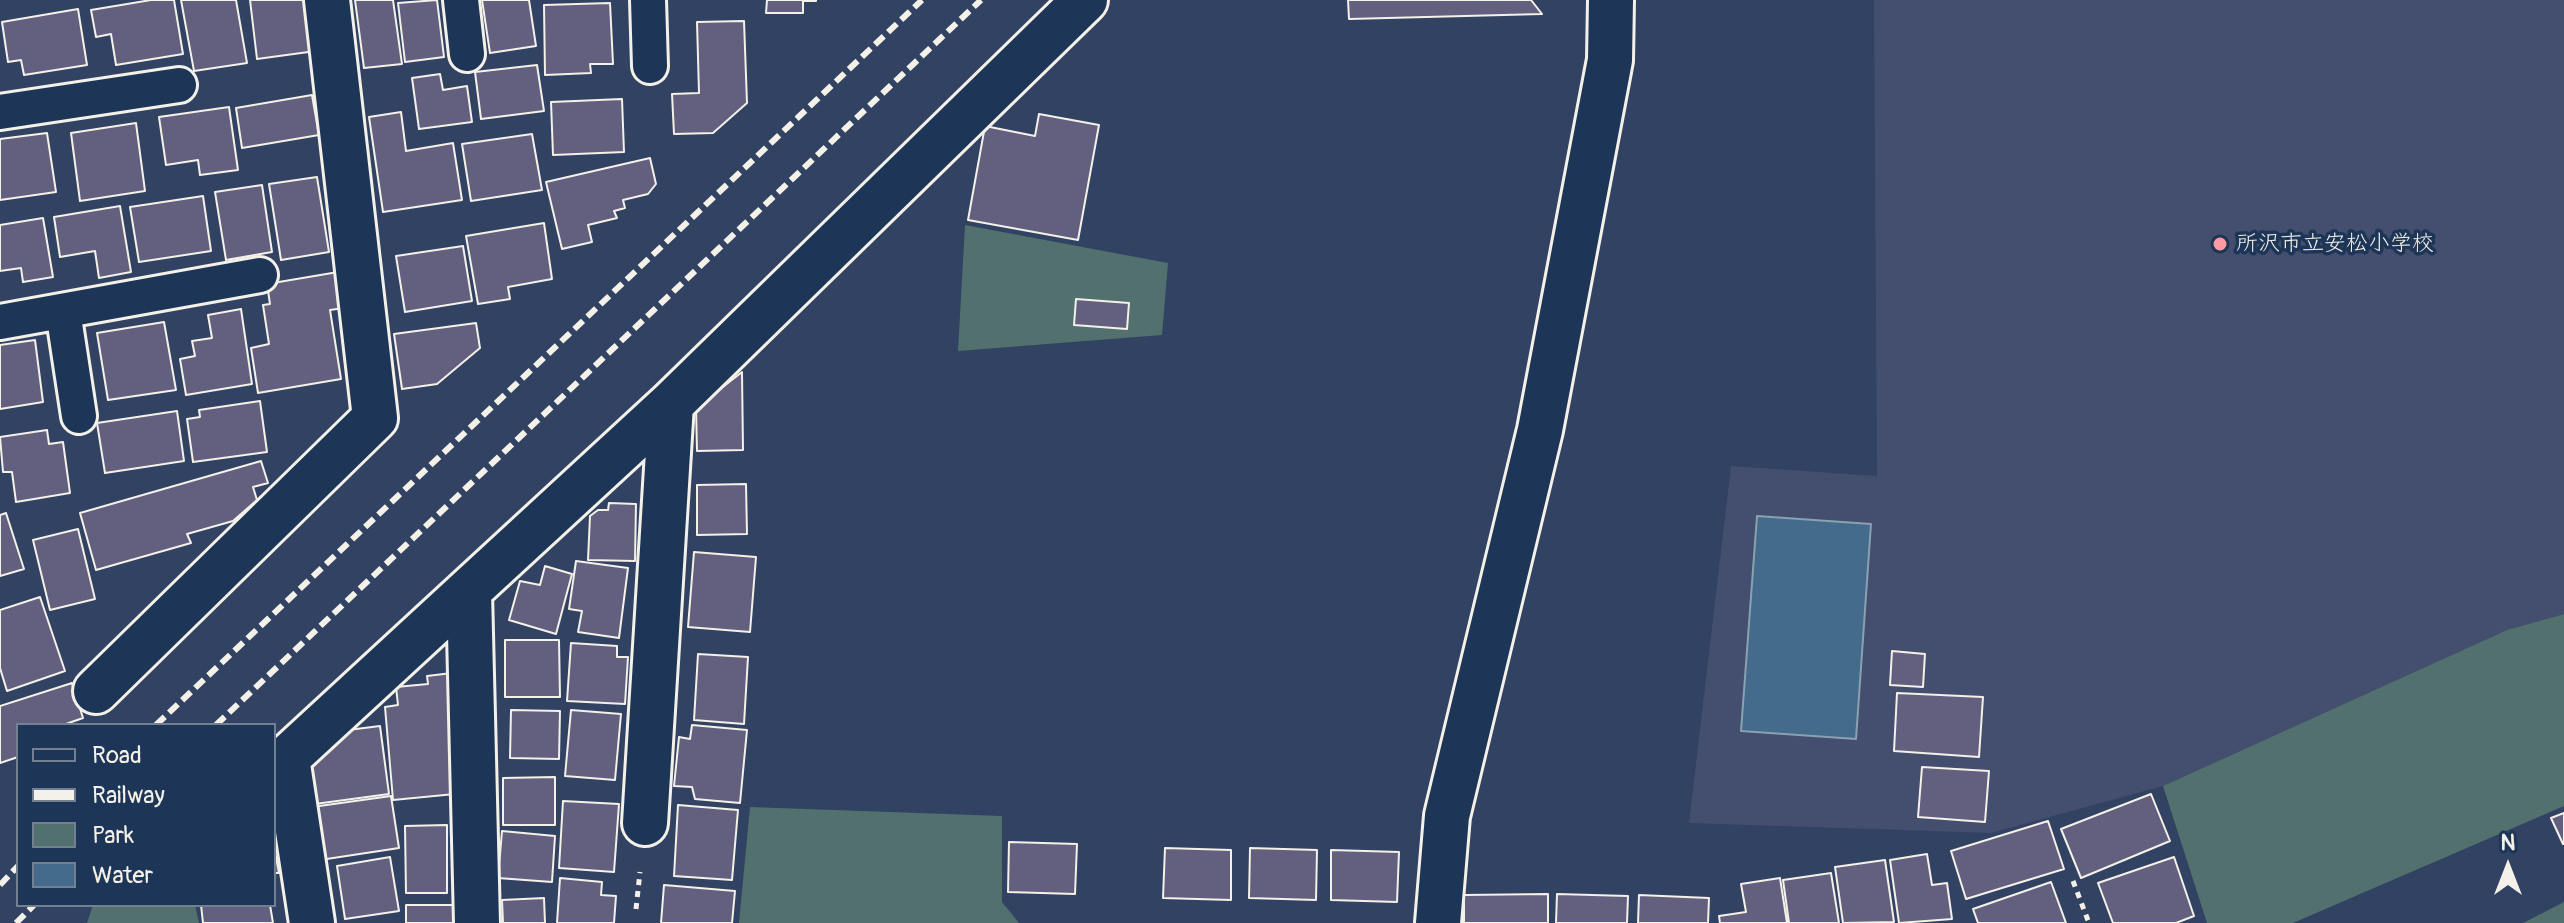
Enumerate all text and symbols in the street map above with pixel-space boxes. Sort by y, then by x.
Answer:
place label: 所沢市立安松小学校 [2236,231,2434,257]
marker: 所沢市立安松小学校 [2211,235,2229,253]
legend [16,723,276,907]
text: Road [92,741,142,770]
text: Railway [92,781,165,810]
text: Park [92,821,134,850]
north arrow [2468,827,2548,907]
text: N [2501,829,2515,857]
text: Water [92,861,153,890]

